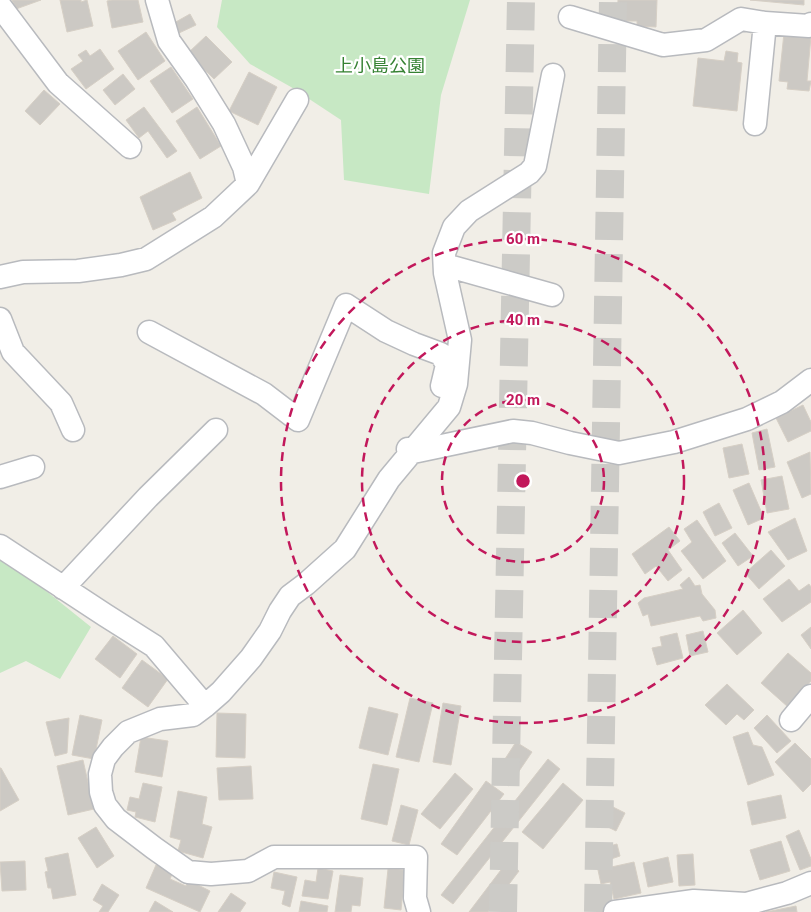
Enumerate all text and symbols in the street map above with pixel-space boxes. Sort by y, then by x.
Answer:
park label: 上小島公園 [335,55,425,76]
text: 60 m [506,230,540,248]
text: 40 m [506,311,540,329]
text: 20 m [506,391,540,409]
centre of rings [514,472,532,490]

